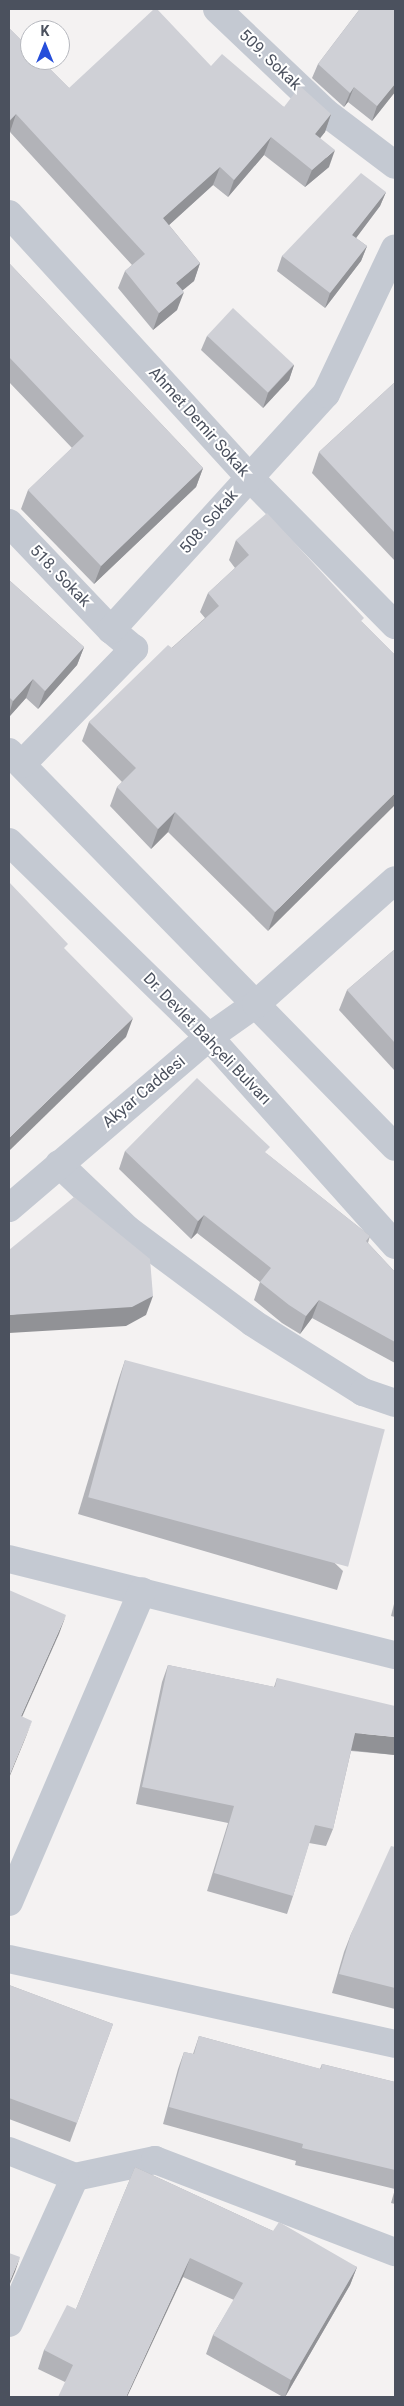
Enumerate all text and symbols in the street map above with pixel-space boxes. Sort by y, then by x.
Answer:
north arrow [20,20,70,70]
text: K [41,23,49,39]
street label: 509. Sokak [235,26,305,94]
street label: Ahmet Demir Sokak [145,363,253,481]
street label: 508. Sokak [176,486,242,558]
street label: 518. Sokak [26,541,94,611]
street label: Dr. Devlet Bahçeli Bulvarı [139,969,275,1109]
street label: Akyar Caddesi [99,1052,189,1132]

